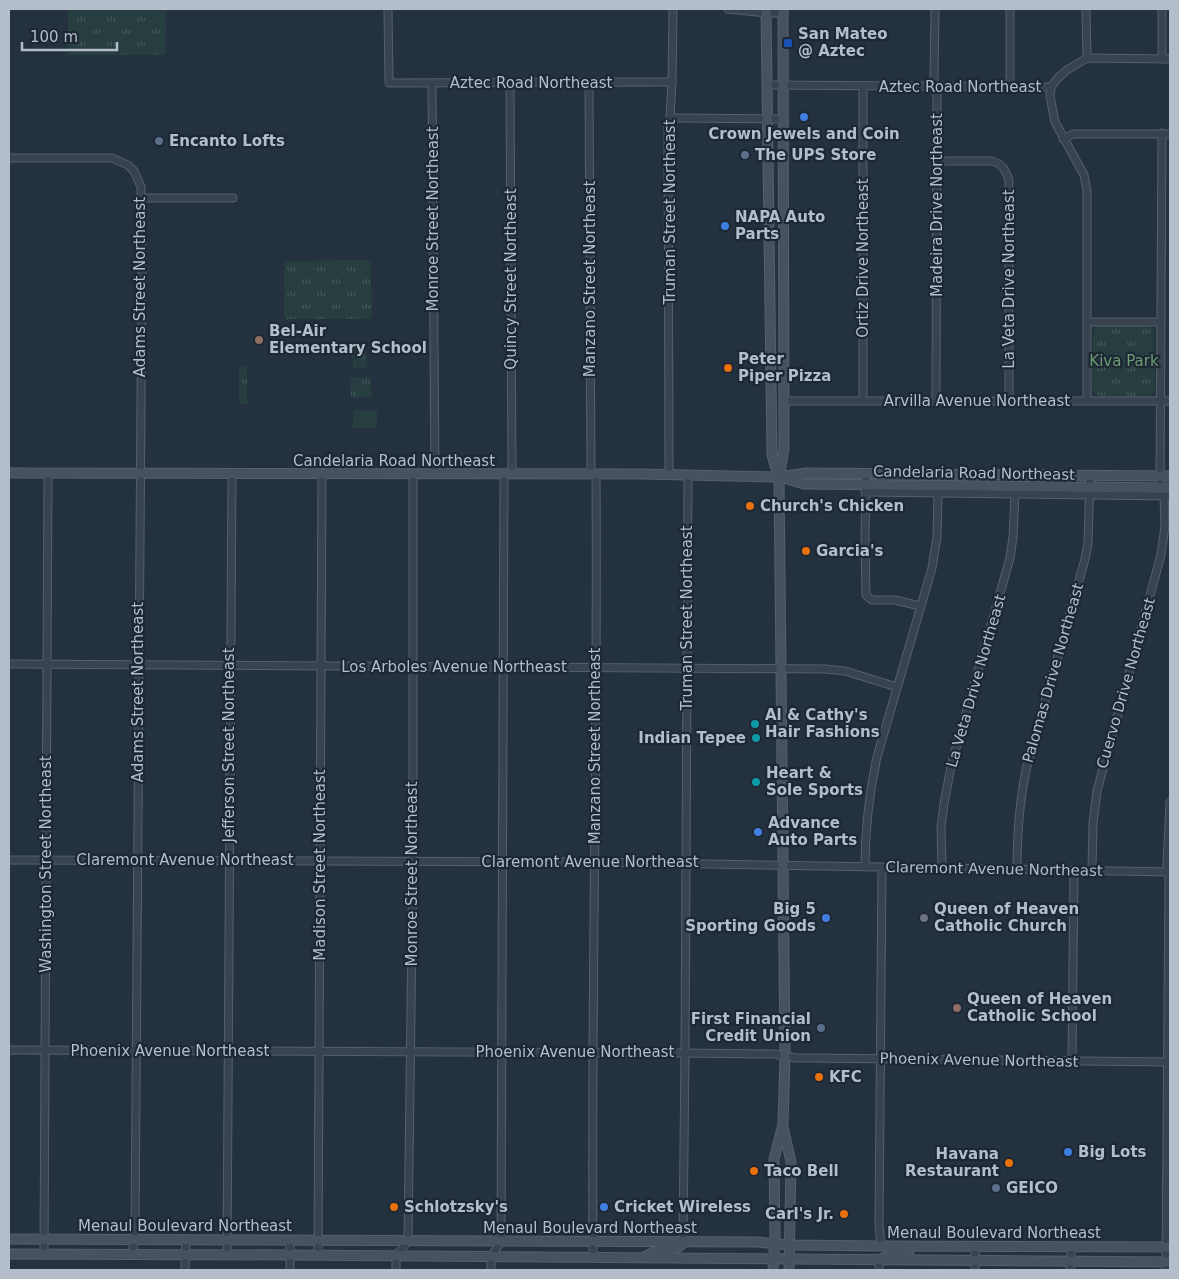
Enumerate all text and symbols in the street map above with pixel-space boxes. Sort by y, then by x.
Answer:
scale bar [22,20,118,52]
place label: San Mateo @ Aztec [798,25,888,60]
text: 100 m [30,28,78,46]
marker: San Mateo @ Aztec [782,37,794,49]
street label: Aztec Road Northeast [450,74,612,92]
street label: Aztec Road Northeast [879,78,1041,96]
marker: Crown Jewels and Coin [798,111,810,123]
street label: Madeira Drive Northeast [928,113,946,297]
street label: Truman Street Northeast [661,119,679,306]
place label: Crown Jewels and Coin [708,125,900,143]
street label: Monroe Street Northeast [424,126,442,312]
place label: Encanto Lofts [169,132,285,150]
marker: Encanto Lofts [153,135,165,147]
place label: The UPS Store [755,146,876,164]
marker: The UPS Store [739,149,751,161]
street label: Ortiz Drive Northeast [854,178,872,338]
street label: Manzano Street Northeast [581,181,599,377]
street label: Quincy Street Northeast [502,188,520,370]
street label: La Veta Drive Northeast [1000,189,1018,369]
street label: Adams Street Northeast [131,197,149,377]
place label: NAPA Auto Parts [735,208,825,243]
marker: NAPA Auto Parts [719,220,731,232]
place label: Bel-Air Elementary School [269,322,427,357]
marker: Bel-Air Elementary School [253,334,265,346]
place label: Peter Piper Pizza [738,350,831,385]
park label: Kiva Park [1089,352,1159,370]
marker: Peter Piper Pizza [722,362,734,374]
street label: Arvilla Avenue Northeast [884,392,1070,410]
street label: Candelaria Road Northeast [293,452,495,470]
street label: Candelaria Road Northeast [873,462,1075,484]
place label: Church's Chicken [760,497,904,515]
marker: Church's Chicken [744,500,756,512]
street label: Truman Street Northeast [678,525,696,712]
place label: Garcia's [816,542,884,560]
marker: Garcia's [800,545,812,557]
street label: Palomas Drive Northeast [1019,581,1087,765]
street label: La Veta Drive Northeast [943,592,1009,770]
street label: Cuervo Drive Northeast [1093,595,1159,771]
street label: Adams Street Northeast [129,602,147,782]
street label: Jefferson Street Northeast [220,647,238,844]
street label: Manzano Street Northeast [586,648,604,844]
street label: Los Arboles Avenue Northeast [341,658,567,676]
place label: Al & Cathy's Hair Fashions [765,706,880,741]
marker: Al & Cathy's Hair Fashions [749,718,761,730]
place label: Indian Tepee [638,729,746,747]
marker: Indian Tepee [750,732,762,744]
street label: Washington Street Northeast [37,755,55,973]
place label: Heart & Sole Sports [766,764,863,799]
street label: Madison Street Northeast [311,769,329,961]
marker: Heart & Sole Sports [750,776,762,788]
street label: Monroe Street Northeast [403,781,421,967]
place label: Advance Auto Parts [768,814,857,849]
marker: Advance Auto Parts [752,826,764,838]
street label: Claremont Avenue Northeast [76,851,294,869]
street label: Claremont Avenue Northeast [481,853,699,871]
street label: Claremont Avenue Northeast [885,858,1103,880]
place label: Big 5 Sporting Goods [685,900,816,935]
place label: Queen of Heaven Catholic Church [934,900,1079,935]
marker: Big 5 Sporting Goods [820,912,832,924]
marker: Queen of Heaven Catholic Church [918,912,930,924]
place label: Queen of Heaven Catholic School [967,990,1112,1025]
marker: Queen of Heaven Catholic School [951,1002,963,1014]
place label: First Financial Credit Union [691,1010,811,1045]
marker: First Financial Credit Union [815,1022,827,1034]
street label: Phoenix Avenue Northeast [71,1042,270,1060]
street label: Phoenix Avenue Northeast [476,1043,675,1061]
street label: Phoenix Avenue Northeast [879,1049,1079,1071]
place label: KFC [829,1068,862,1086]
marker: KFC [813,1071,825,1083]
place label: Big Lots [1078,1143,1147,1161]
place label: Havana Restaurant [905,1145,999,1180]
marker: Big Lots [1062,1146,1074,1158]
marker: Havana Restaurant [1003,1157,1015,1169]
place label: Taco Bell [764,1162,839,1180]
marker: Taco Bell [748,1165,760,1177]
place label: GEICO [1006,1179,1058,1197]
marker: GEICO [990,1182,1002,1194]
place label: Schlotzsky's [404,1198,508,1216]
place label: Cricket Wireless [614,1198,751,1216]
marker: Schlotzsky's [388,1201,400,1213]
marker: Cricket Wireless [598,1201,610,1213]
place label: Carl's Jr. [765,1205,834,1223]
marker: Carl's Jr. [838,1208,850,1220]
street label: Menaul Boulevard Northeast [78,1217,292,1235]
street label: Menaul Boulevard Northeast [483,1219,697,1237]
street label: Menaul Boulevard Northeast [887,1224,1101,1242]

